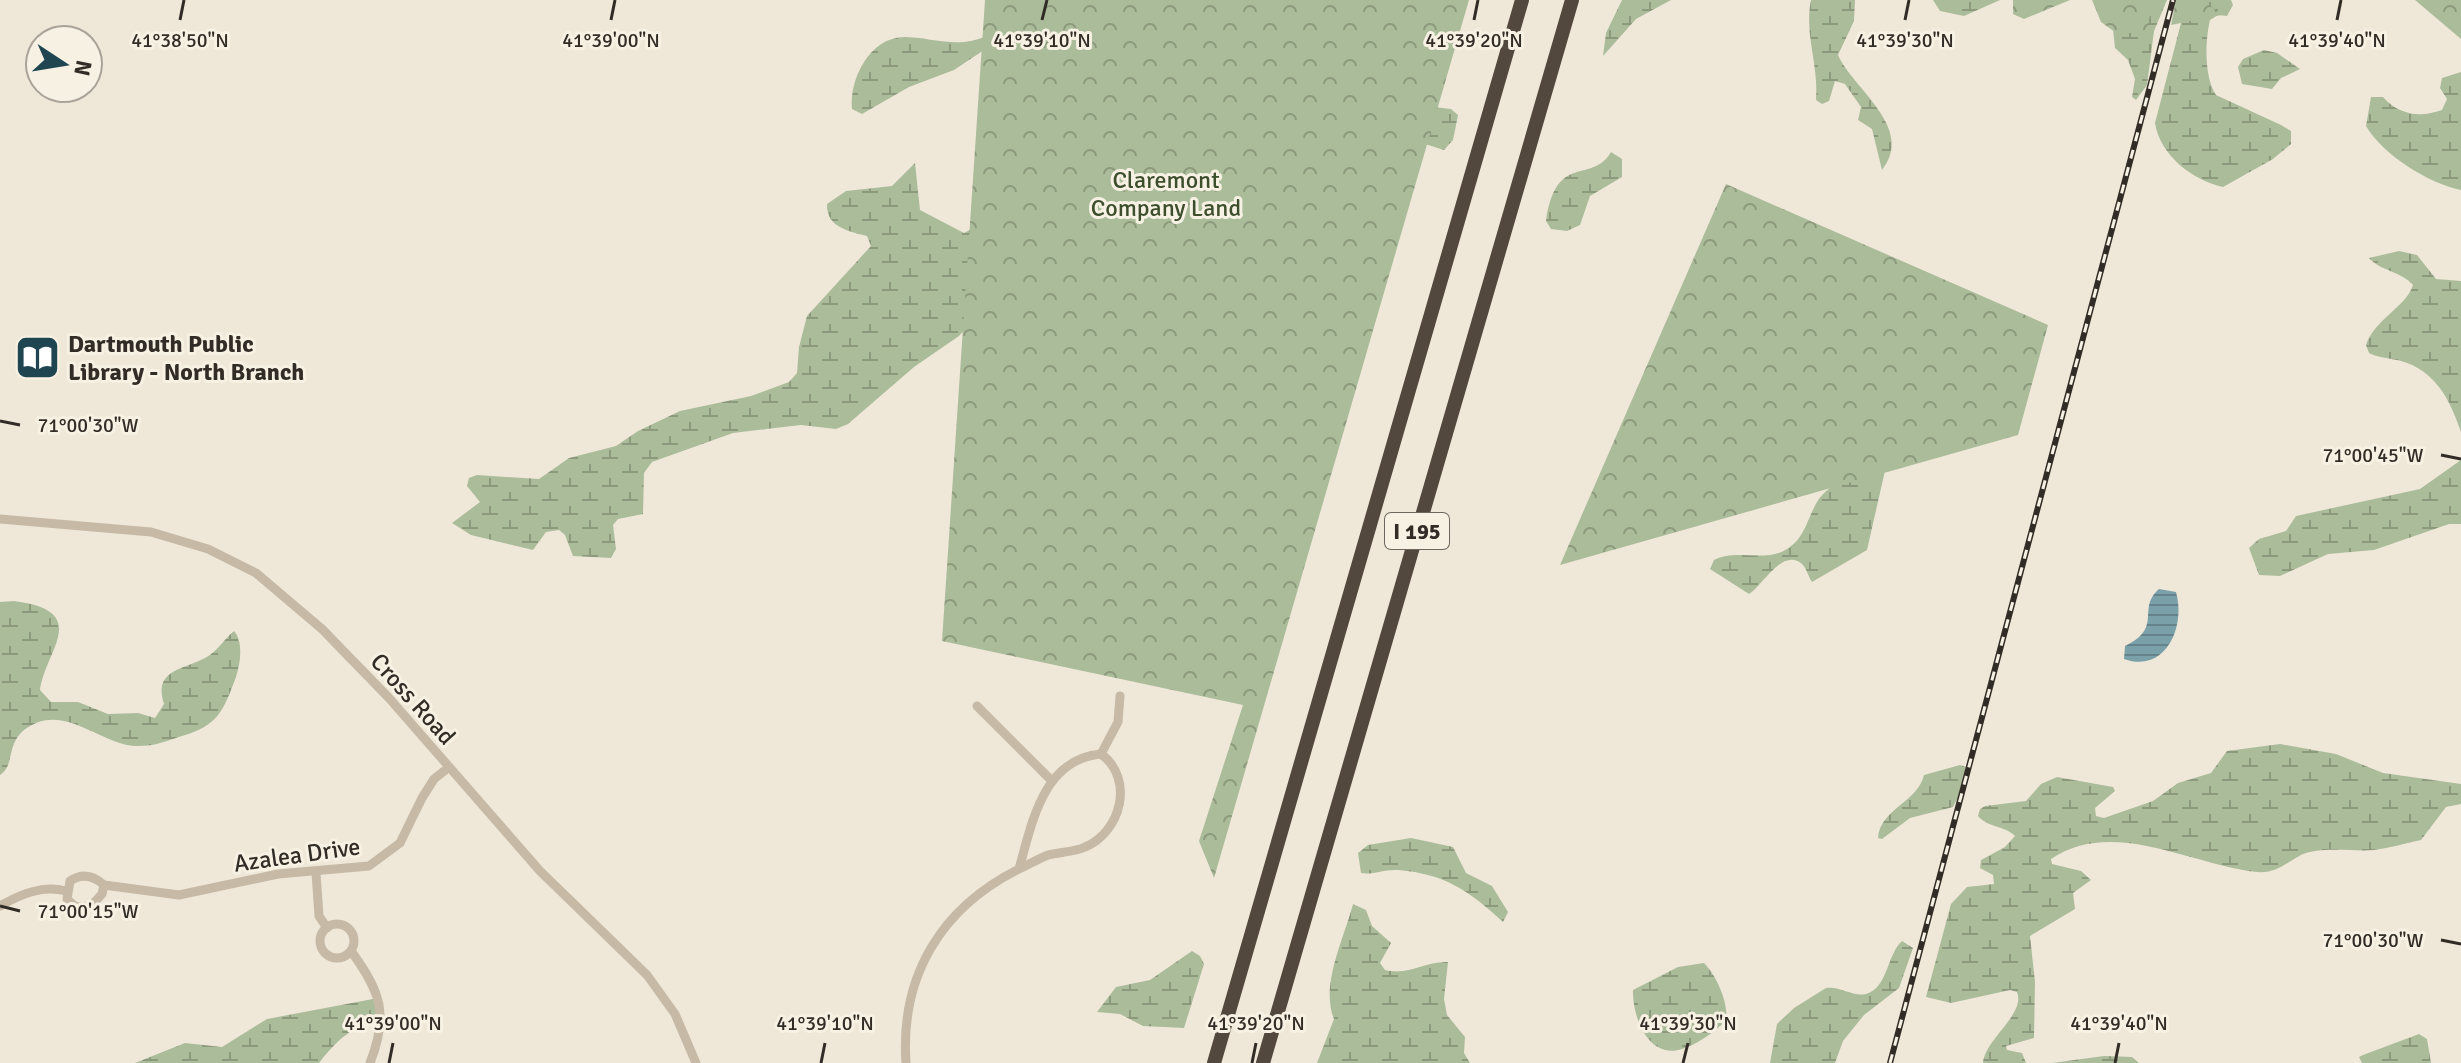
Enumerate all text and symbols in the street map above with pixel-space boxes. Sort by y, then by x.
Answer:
north arrow [24,24,104,104]
text: 41°38'50"N [131,28,229,53]
text: 41°39'00"N [562,28,660,53]
text: 41°39'10"N [993,28,1091,53]
text: 41°39'20"N [1425,28,1523,53]
text: 41°39'30"N [1856,28,1954,53]
text: 41°39'40"N [2288,28,2386,53]
text: N [68,58,98,78]
park label: Claremont Company Land [1091,165,1241,223]
place label: Dartmouth Public Library - North Branch [68,329,304,387]
library icon: Dartmouth Public Library - North Branch [13,334,61,382]
text: 71°00'30"W [37,413,139,438]
text: 71°00'45"W [2322,443,2424,468]
road number: I 195 [1385,513,1449,549]
street label: Cross Road [364,647,462,751]
street label: Azalea Drive [232,831,362,879]
text: 71°00'15"W [37,899,139,924]
text: 71°00'30"W [2322,928,2424,953]
text: 41°39'00"N [344,1011,442,1036]
text: 41°39'10"N [776,1011,874,1036]
text: 41°39'20"N [1207,1011,1305,1036]
text: 41°39'30"N [1639,1011,1737,1036]
text: 41°39'40"N [2070,1011,2168,1036]

